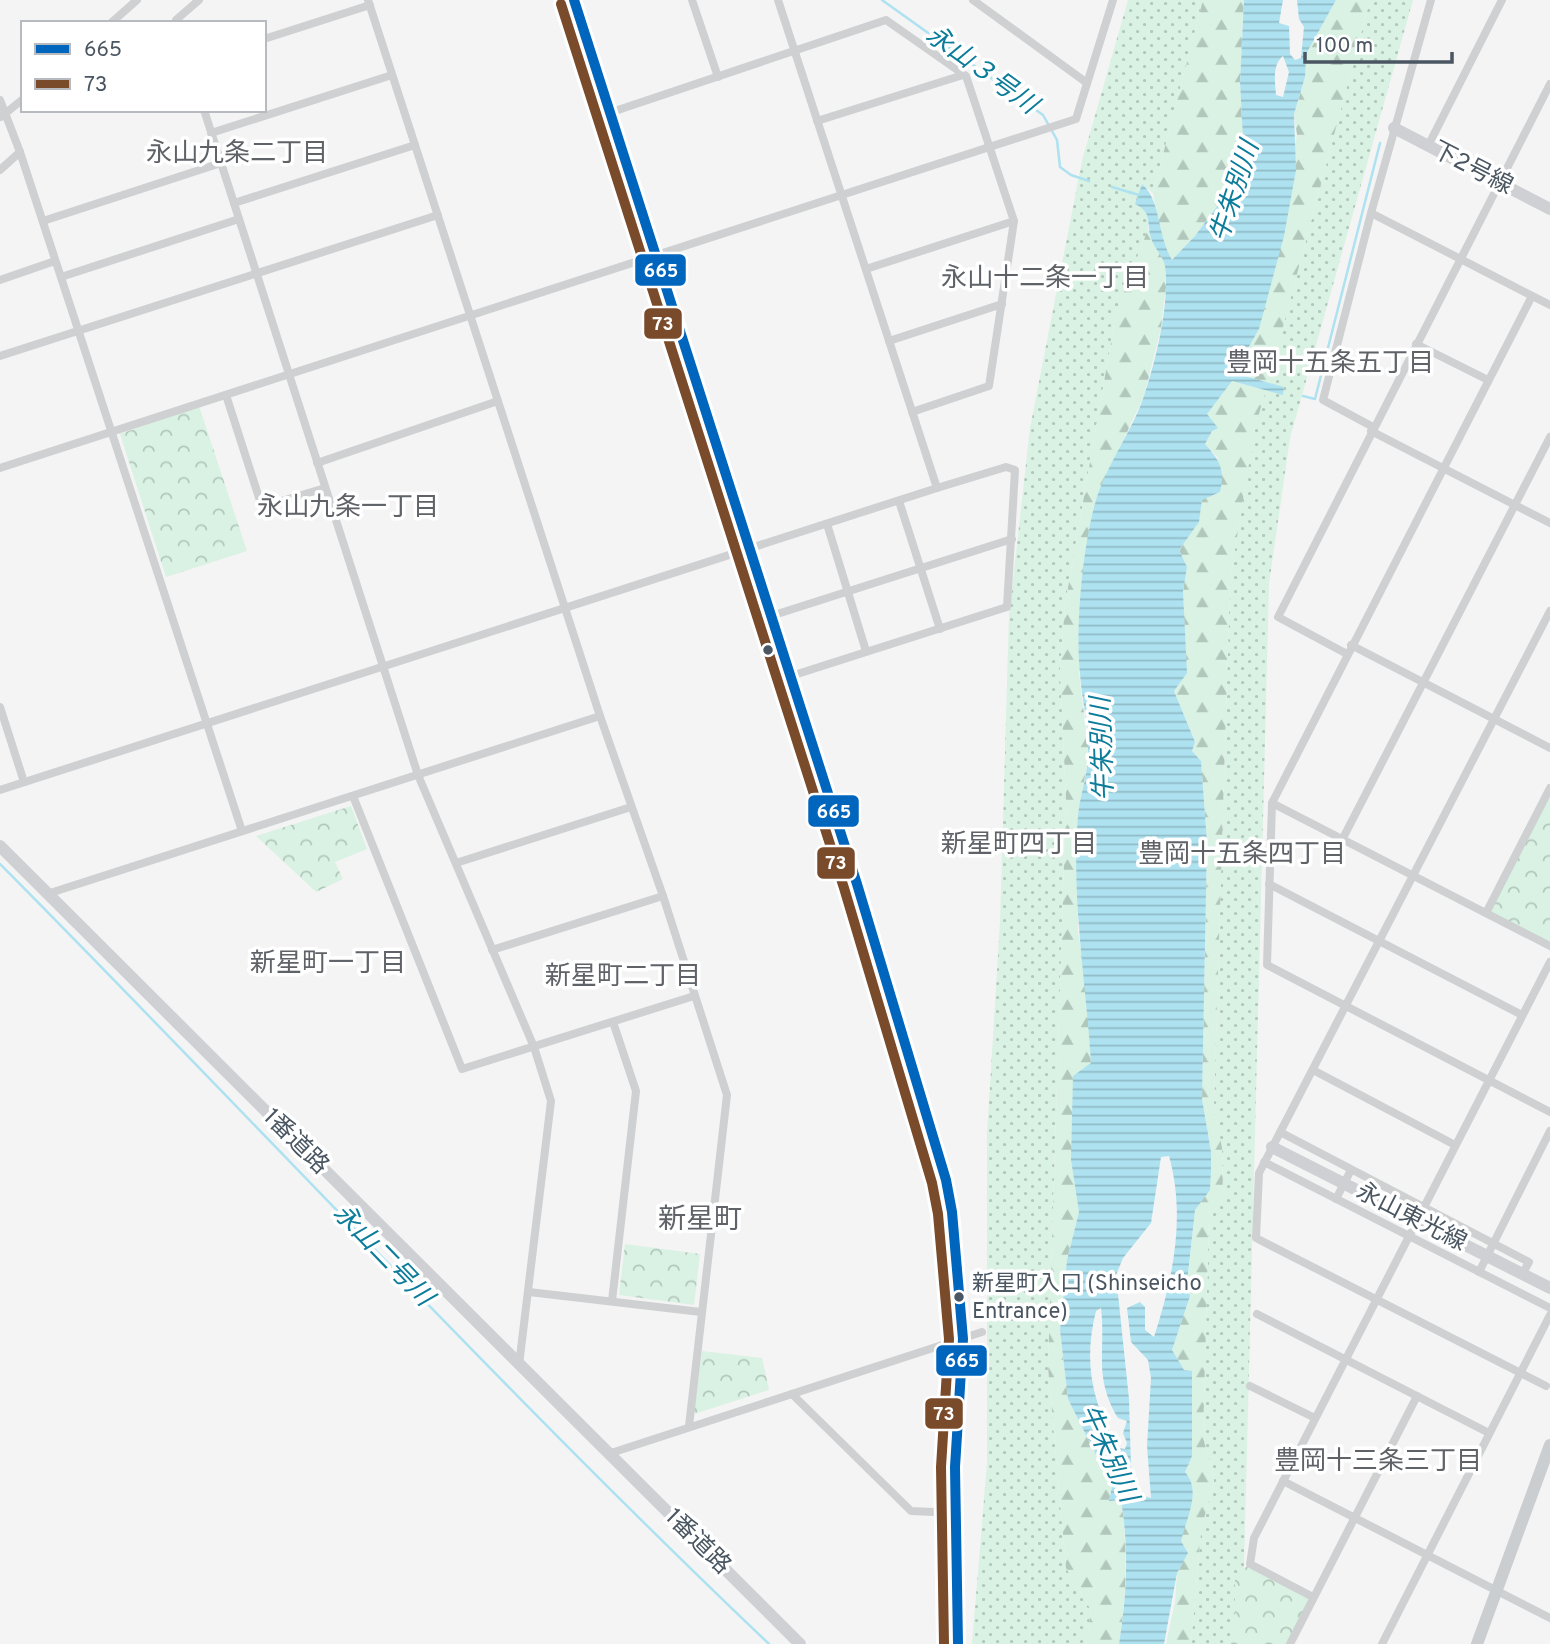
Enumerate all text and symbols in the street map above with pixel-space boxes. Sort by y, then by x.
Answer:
water label: 永山３号川 [919,19,1046,124]
legend [21,21,266,112]
scale bar [1305,21,1452,65]
text: 100 m [1316,33,1373,60]
text: 665 [84,37,122,64]
text: 73 [84,72,107,99]
water label: 牛朱別川 [1204,135,1269,247]
street label: 下2号線 [1427,136,1517,202]
district label: 永山九条二丁目 [146,138,328,171]
line badge: 665 [634,253,687,287]
text: 665 [644,260,678,284]
district label: 永山十二条一丁目 [941,263,1149,296]
line badge: 73 [643,307,683,340]
text: 73 [652,313,674,337]
district label: 豊岡十五条五丁目 [1226,348,1434,381]
district label: 永山九条一丁目 [257,492,439,525]
unlabelled marker [761,643,775,657]
water label: 牛朱別川 [1086,693,1122,802]
line badge: 665 [807,794,860,828]
text: 665 [817,801,851,825]
district label: 新星町四丁目 [941,829,1097,862]
district label: 豊岡十五条四丁目 [1138,839,1346,872]
line badge: 73 [816,846,856,880]
text: 73 [825,852,847,876]
district label: 新星町一丁目 [250,948,406,981]
district label: 新星町二丁目 [545,961,701,994]
street label: 1番道路 [256,1103,334,1181]
street label: 永山東光線 [1351,1177,1471,1259]
water label: 永山二号川 [325,1198,441,1316]
district label: 新星町 [658,1203,742,1239]
place label: 新星町入口 (Shinseicho Entrance) [972,1271,1202,1326]
marker: 新星町入口 (Shinseicho Entrance) [952,1290,966,1304]
line badge: 665 [935,1344,988,1377]
text: 665 [945,1350,979,1374]
line badge: 73 [924,1397,964,1430]
water label: 牛朱別川 [1070,1400,1145,1511]
text: 73 [933,1403,955,1427]
district label: 豊岡十三条三丁目 [1274,1446,1482,1479]
street label: 1番道路 [658,1503,736,1581]

